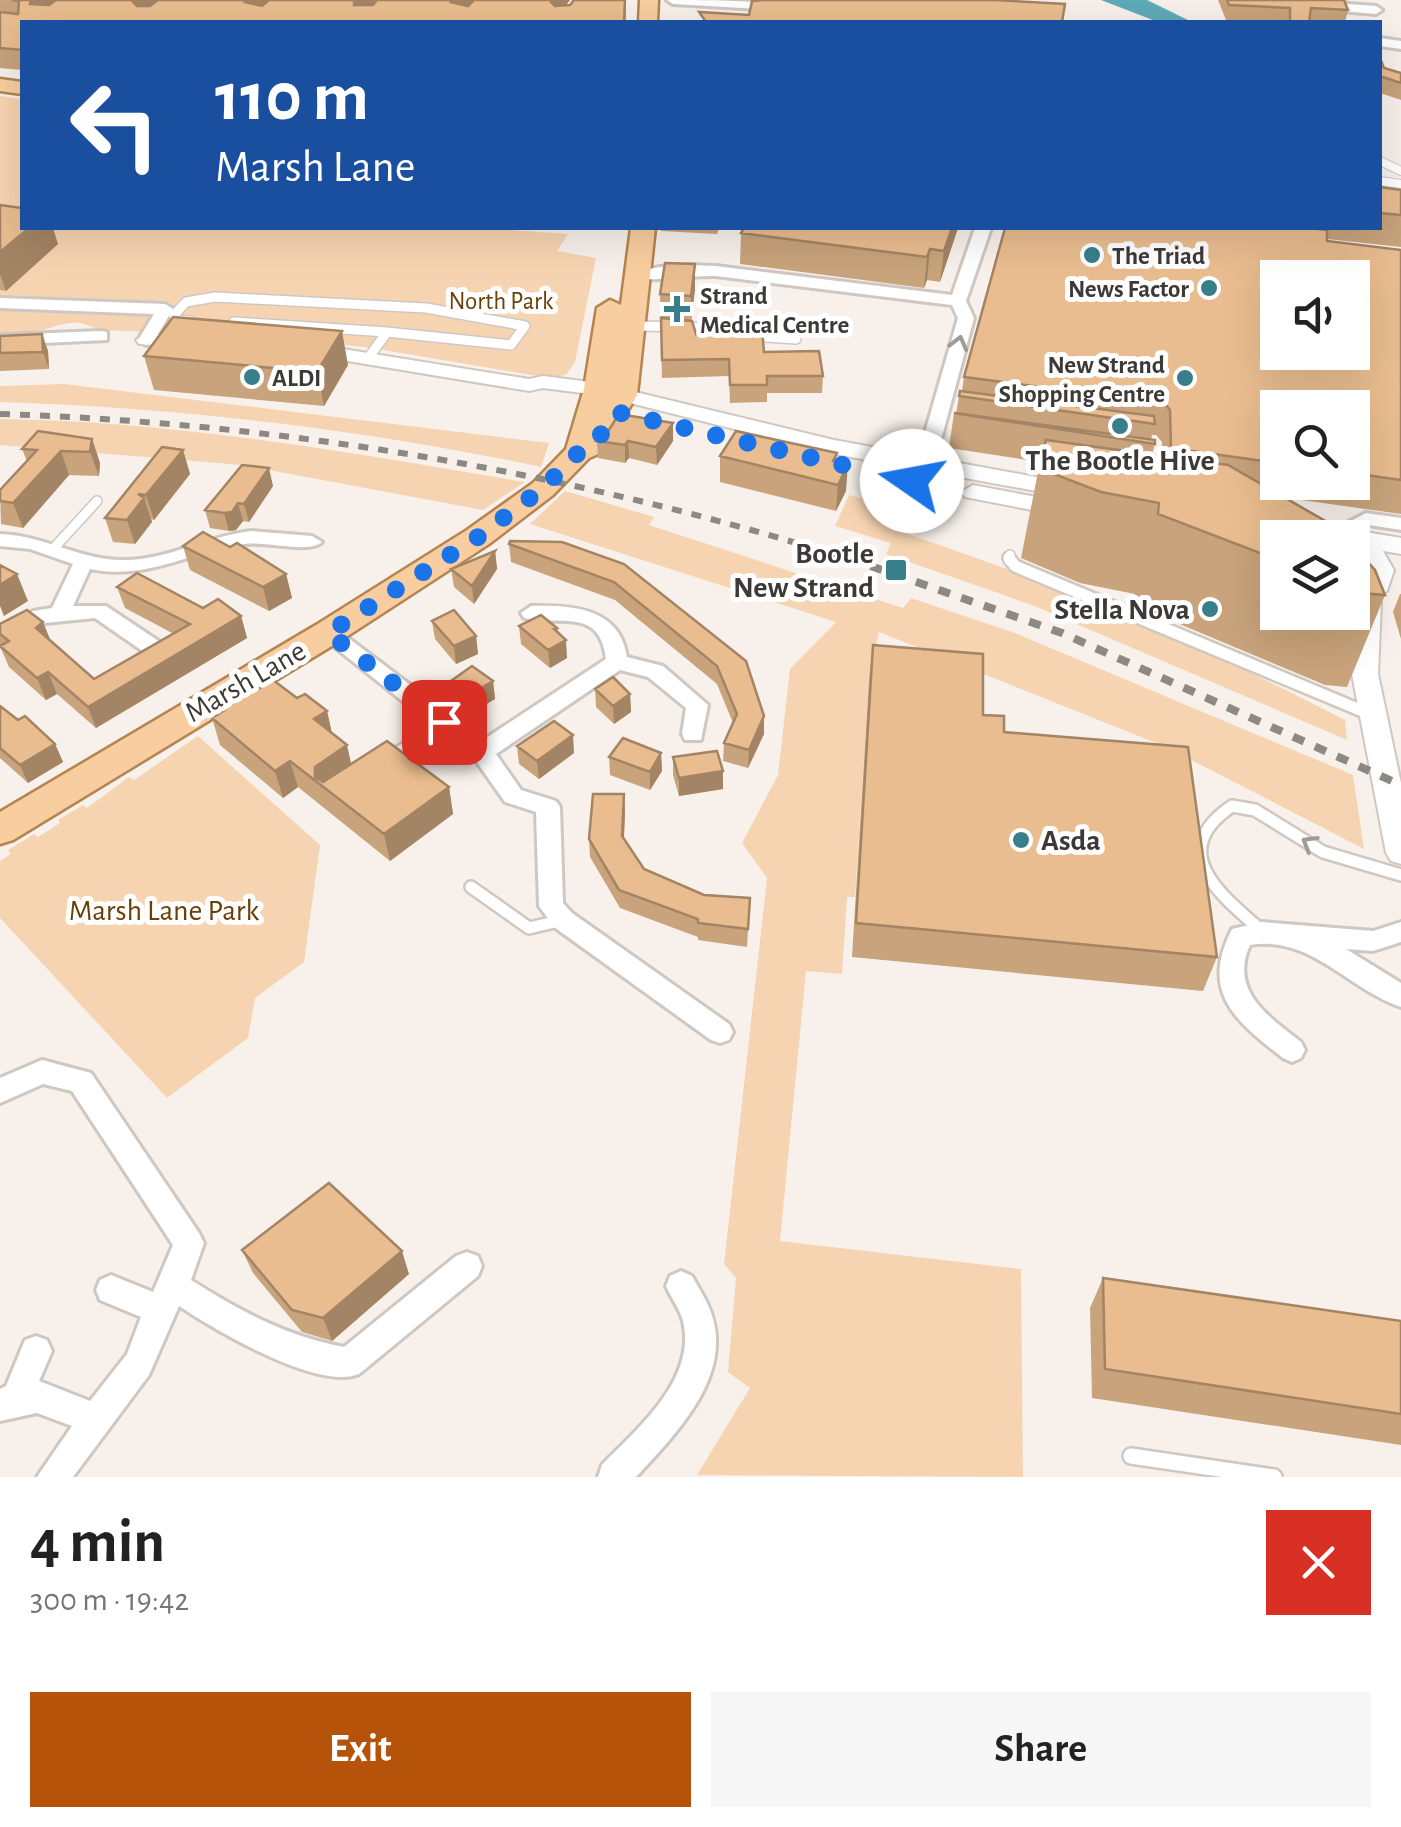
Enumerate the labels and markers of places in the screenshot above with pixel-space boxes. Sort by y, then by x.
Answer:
marker: The Triad [1081,244,1103,266]
place label: The Triad [1112,244,1205,269]
place label: News Factor [1068,277,1189,302]
marker: News Factor [1198,277,1220,299]
place label: Strand Medical Centre [700,284,849,338]
marker: Strand Medical Centre [664,296,690,322]
place label: New Strand Shopping Centre [999,353,1165,407]
marker: ALDI [241,366,263,388]
place label: ALDI [272,366,321,391]
marker: New Strand Shopping Centre [1174,367,1196,389]
marker: The Bootle Hive [1109,415,1131,437]
place label: The Bootle Hive [1025,446,1215,476]
place label: Bootle New Strand [733,539,874,603]
marker: Bootle New Strand [883,557,909,583]
place label: Stella Nova [1054,595,1190,625]
marker: Stella Nova [1199,598,1221,620]
pin [402,680,487,765]
place label: Asda [1041,826,1101,856]
marker: Asda [1010,829,1032,851]

